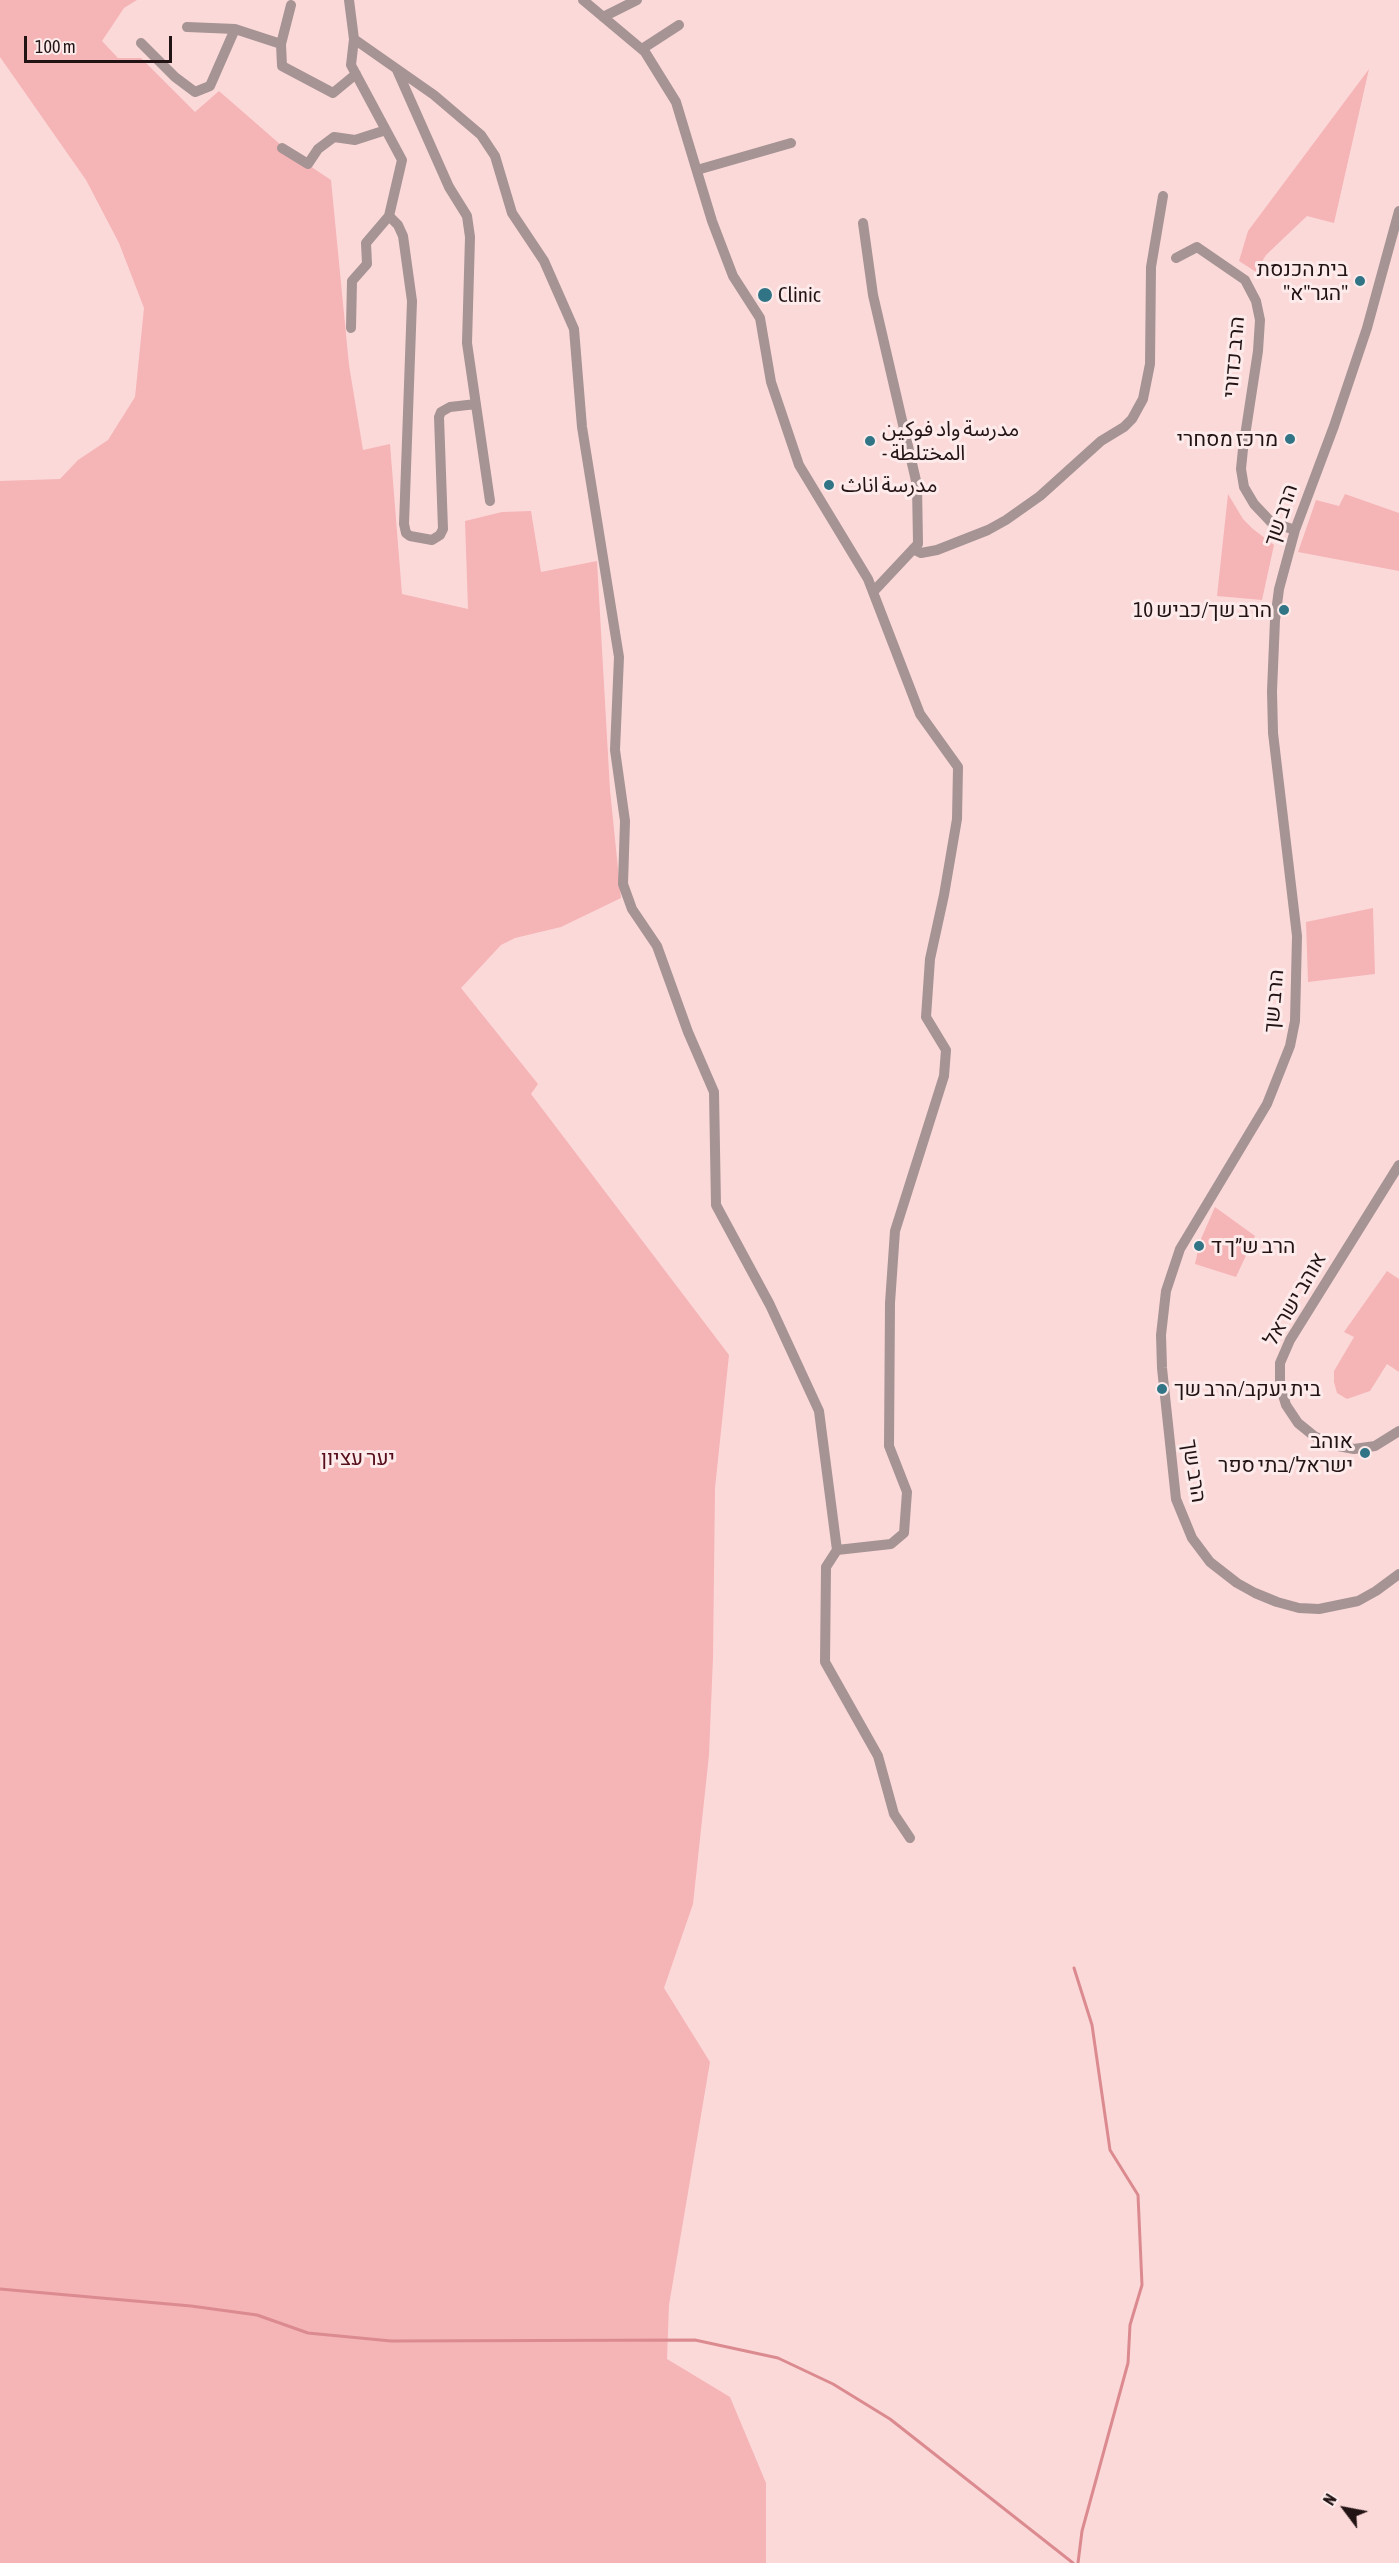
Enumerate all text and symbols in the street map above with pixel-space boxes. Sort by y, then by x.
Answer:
scale bar [27,24,176,62]
text: 100 m [35,36,76,57]
place label: בית הכנסת "הגר"א" [1257,256,1348,306]
marker: בית הכנסת "הגר"א" [1353,274,1367,288]
place label: Clinic [778,282,821,308]
marker: Clinic [756,286,774,304]
street label: הרב כדורי [1218,315,1250,399]
place label: مدرسة واد فوكين - المختلطة [882,416,1019,466]
place label: מרכז מסחרי [1177,426,1278,452]
marker: מרכז מסחרי [1283,432,1297,446]
marker: مدرسة واد فوكين - المختلطة [863,434,877,448]
place label: مدرسة اناث [841,472,937,498]
marker: مدرسة اناث [822,478,836,492]
street label: הרב שך [1259,481,1303,549]
place label: הרב שך/כביש 10 [1133,597,1272,623]
marker: הרב שך/כביש 10 [1277,603,1291,617]
street label: הרב שך [1259,968,1289,1034]
place label: הרב ש״ך ד [1211,1233,1295,1259]
marker: הרב ש״ך ד [1192,1239,1206,1253]
street label: אוהב ישראל [1258,1248,1332,1350]
place label: בית יעקב/הרב שך [1174,1376,1321,1402]
marker: בית יעקב/הרב שך [1155,1382,1169,1396]
place label: אוהב ישראל/בתי ספר [1218,1428,1353,1478]
street label: הרב שך [1177,1438,1211,1504]
park label: יער עציון [321,1445,395,1471]
marker: אוהב ישראל/בתי ספר [1358,1446,1372,1460]
north arrow [1315,2479,1375,2539]
text: N [1320,2491,1340,2508]

